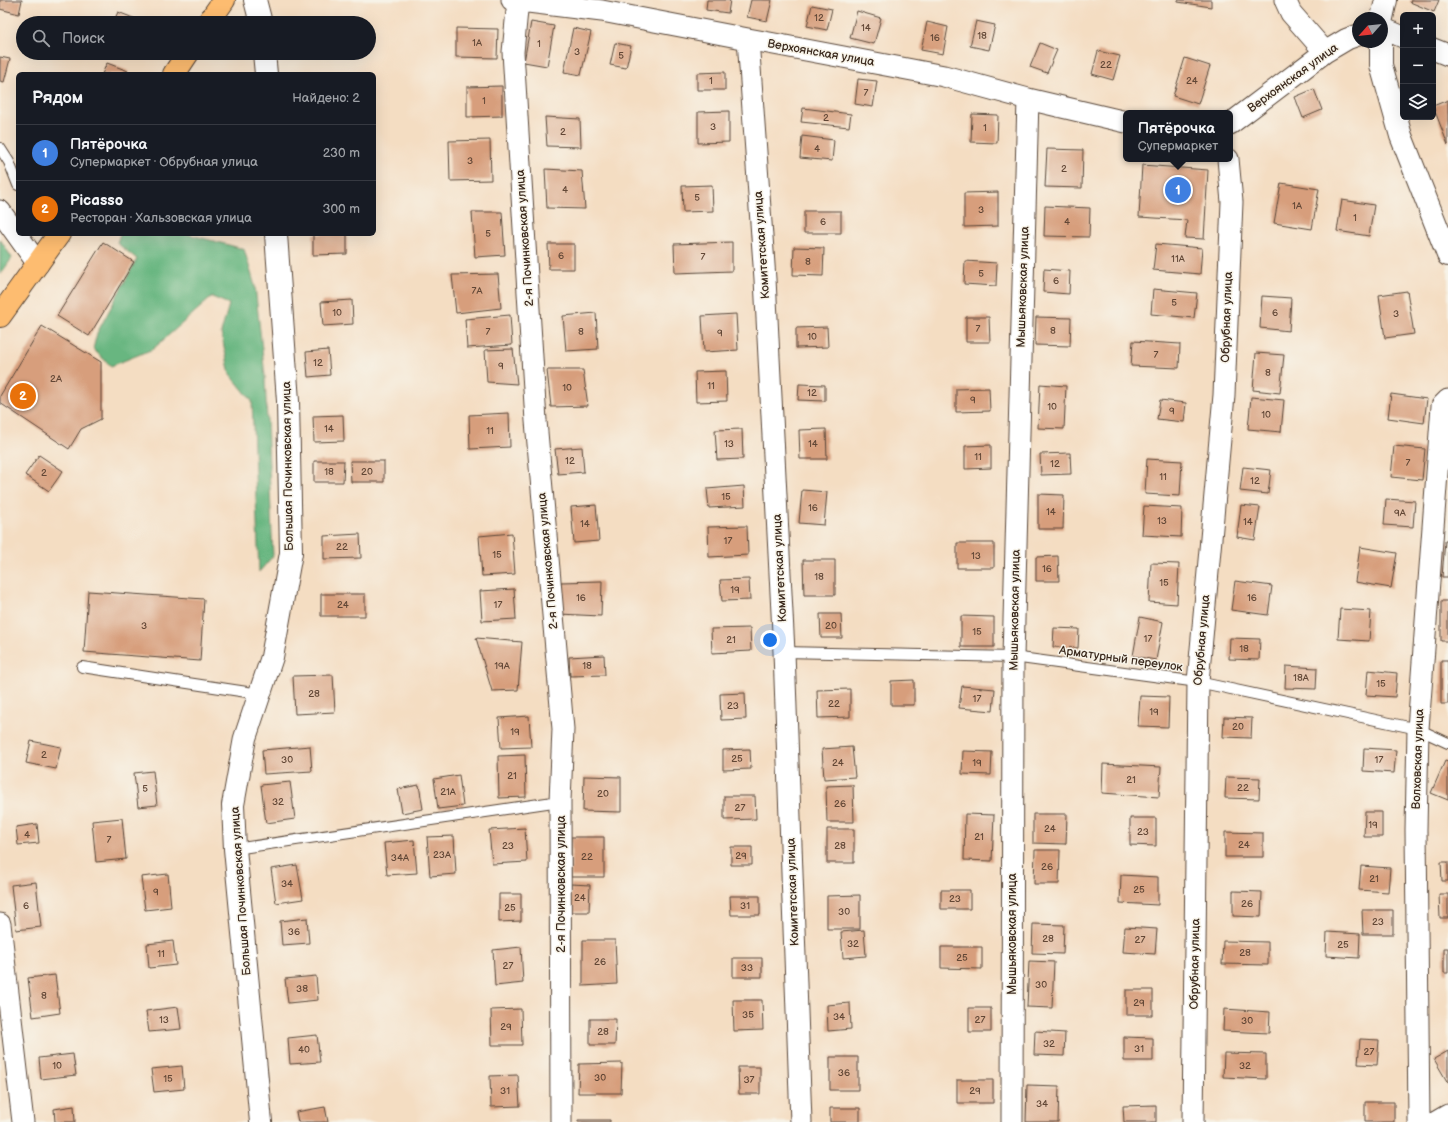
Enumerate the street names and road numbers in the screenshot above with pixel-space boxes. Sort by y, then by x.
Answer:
street label: Верхоянская улица [766,36,876,70]
street label: Верхоянская улица [1245,40,1341,116]
street label: 2-я Починковская улица [513,169,537,307]
street label: Комитетская улица [751,190,773,300]
street label: Мышьяковская улица [1013,226,1033,348]
street label: Обрубная улица [1218,271,1236,363]
street label: Большая Починковская улица [279,381,297,551]
street label: 2-я Починковская улица [535,492,561,630]
street label: Комитетская улица [770,513,790,623]
street label: Мышьяковская улица [1006,549,1024,671]
street label: Обрубная улица [1191,594,1213,686]
street label: Арматурный переулок [1057,643,1184,675]
street label: Волховская улица [1409,708,1427,810]
street label: Большая Починковская улица [228,806,254,976]
street label: 2-я Починковская улица [554,815,569,953]
street label: Комитетская улица [784,838,802,946]
street label: Мышьяковская улица [1005,873,1020,995]
street label: Обрубная улица [1187,918,1203,1010]

